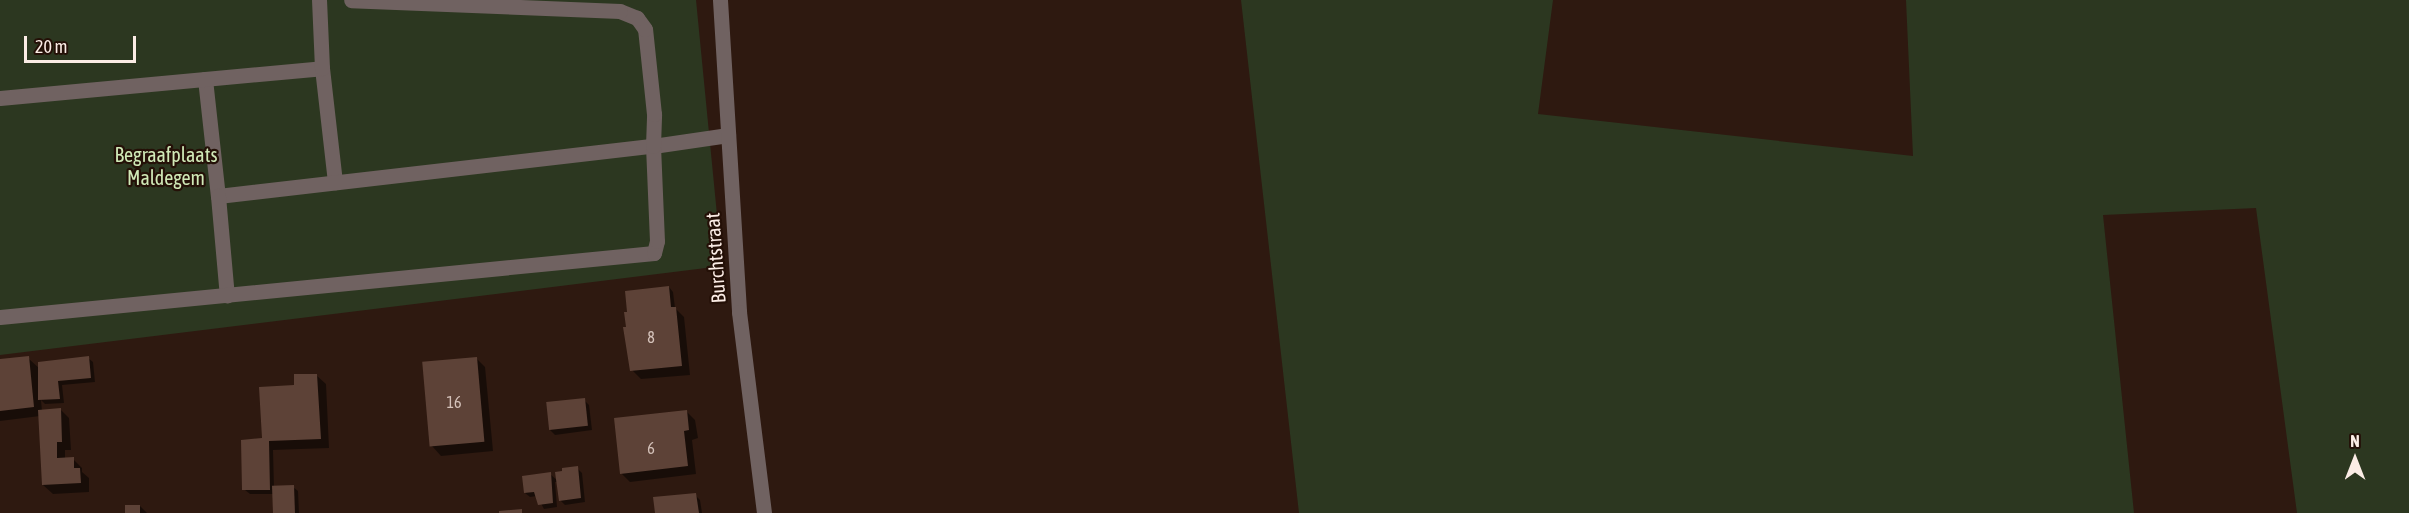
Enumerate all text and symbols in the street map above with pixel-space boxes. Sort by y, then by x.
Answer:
scale bar [27,24,140,62]
text: 20 m [35,36,67,57]
park label: Begraafplaats Maldegem [115,142,217,189]
street label: Burchtstraat [700,212,730,304]
house number: 8 [647,327,655,347]
house number: 16 [446,392,462,412]
north arrow [2325,429,2385,489]
text: N [2350,432,2360,450]
house number: 6 [647,438,655,458]

